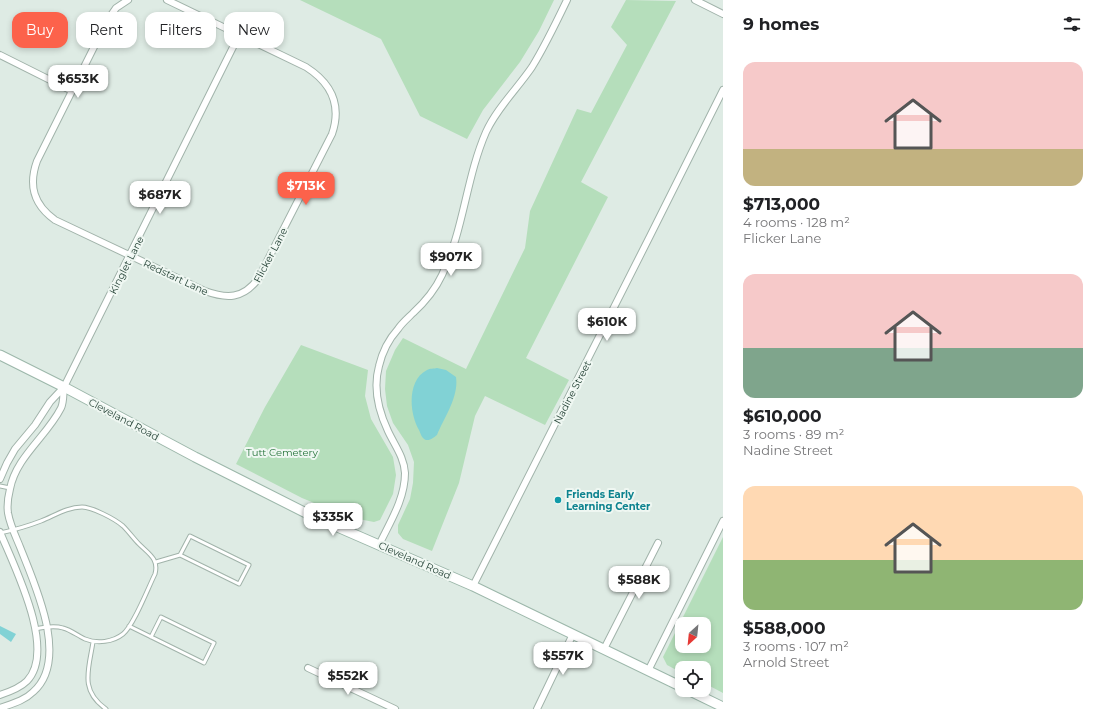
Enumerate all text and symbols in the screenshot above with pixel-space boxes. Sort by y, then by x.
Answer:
chip: Buy [12,12,68,48]
chip: Rent [76,12,137,48]
chip: Filters [145,12,216,48]
chip: New [224,12,284,48]
icon: filters [1061,13,1083,35]
text: 9 homes [743,14,819,34]
pin: $653K [50,65,106,99]
text: $653K [57,70,99,86]
icon: home [877,88,949,160]
pin: $713K [278,172,334,206]
text: $713K [287,177,325,193]
pin: $687K [132,181,188,215]
text: $687K [139,186,181,202]
text: $713,000 [743,194,820,214]
text: 4 rooms · 128 m² [743,214,850,230]
street label: Flicker Lane [251,226,290,285]
text: Flicker Lane [743,230,821,246]
street label: Kinglet Lane [106,234,147,296]
pin: $907K [423,243,479,277]
text: $907K [430,248,472,264]
street label: Redstart Lane [141,257,210,298]
icon: home [877,300,949,372]
pin: $610K [579,308,635,342]
text: $610K [587,313,627,329]
street label: Nadine Street [551,358,594,426]
street label: Cleveland Road [86,395,161,443]
text: $610,000 [743,406,822,426]
text: 3 rooms · 89 m² [743,426,844,442]
text: Nadine Street [743,442,833,458]
park label: Tutt Cemetery [246,446,318,459]
place label: Friends Early Learning Center [566,488,651,513]
marker: Friends Early Learning Center [553,495,563,505]
pin: $335K [305,503,361,537]
text: $335K [313,508,353,524]
icon: home [877,512,949,584]
street label: Cleveland Road [377,539,453,582]
pin: $588K [611,566,667,600]
text: $588K [618,571,660,587]
north arrow [675,617,711,653]
map controls [675,617,711,697]
text: $588,000 [743,618,825,638]
text: 3 rooms · 107 m² [743,638,849,654]
pin: $557K [535,642,591,676]
text: $557K [542,647,584,663]
text: Arnold Street [743,654,829,670]
button: locate [675,661,711,697]
pin: $552K [320,662,376,696]
text: $552K [328,667,368,683]

